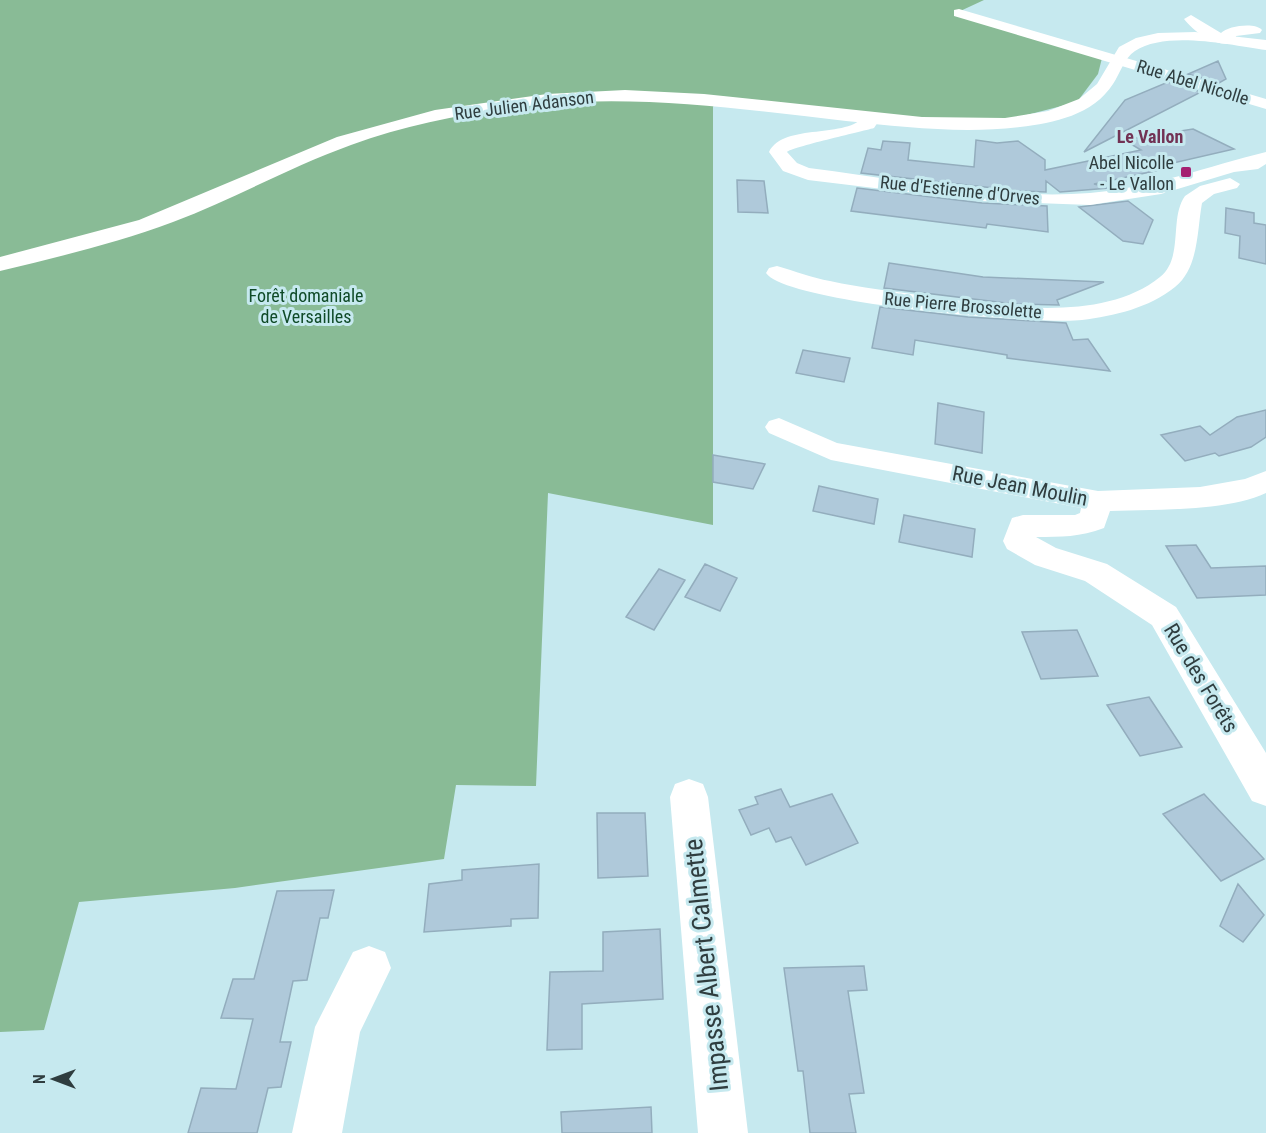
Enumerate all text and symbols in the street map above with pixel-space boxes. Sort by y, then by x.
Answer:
street label: Rue Abel Nicolle [1134,55,1252,109]
street label: Rue Julien Adanson [453,86,595,124]
district label: Le Vallon [1117,126,1183,147]
place label: Abel Nicolle - Le Vallon [1089,152,1174,194]
marker: Abel Nicolle - Le Vallon [1179,165,1193,179]
street label: Rue d'Estienne d'Orves [879,171,1041,209]
park label: Forêt domaniale de Versailles [249,285,363,327]
street label: Rue Pierre Brossolette [883,288,1043,322]
street label: Rue Jean Moulin [950,461,1090,511]
street label: Rue des Forêts [1159,619,1243,737]
street label: Impasse Albert Calmette [678,837,734,1093]
north arrow [24,1049,84,1109]
text: N [30,1074,49,1084]

